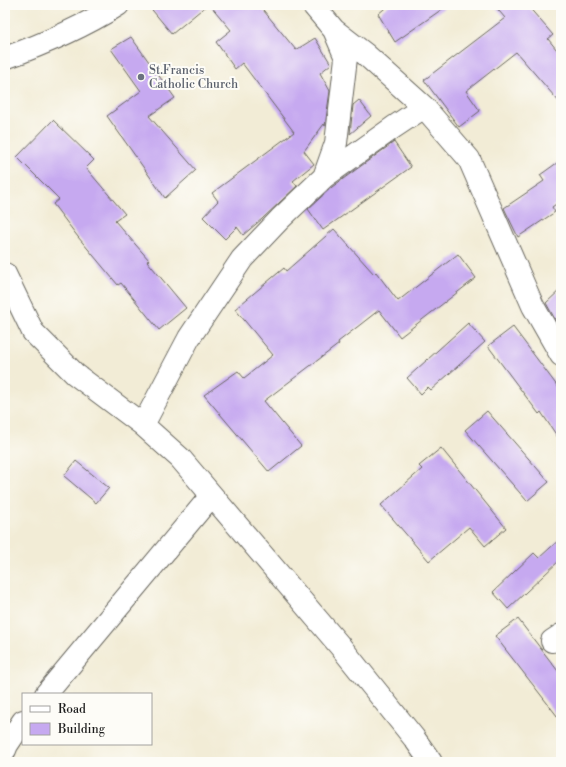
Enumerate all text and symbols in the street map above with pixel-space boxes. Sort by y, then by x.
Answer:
place label: St.Francis Catholic Church [149,63,238,92]
marker: St.Francis Catholic Church [136,72,146,82]
legend [22,693,152,745]
text: Road [58,702,86,717]
text: Building [57,722,106,737]

